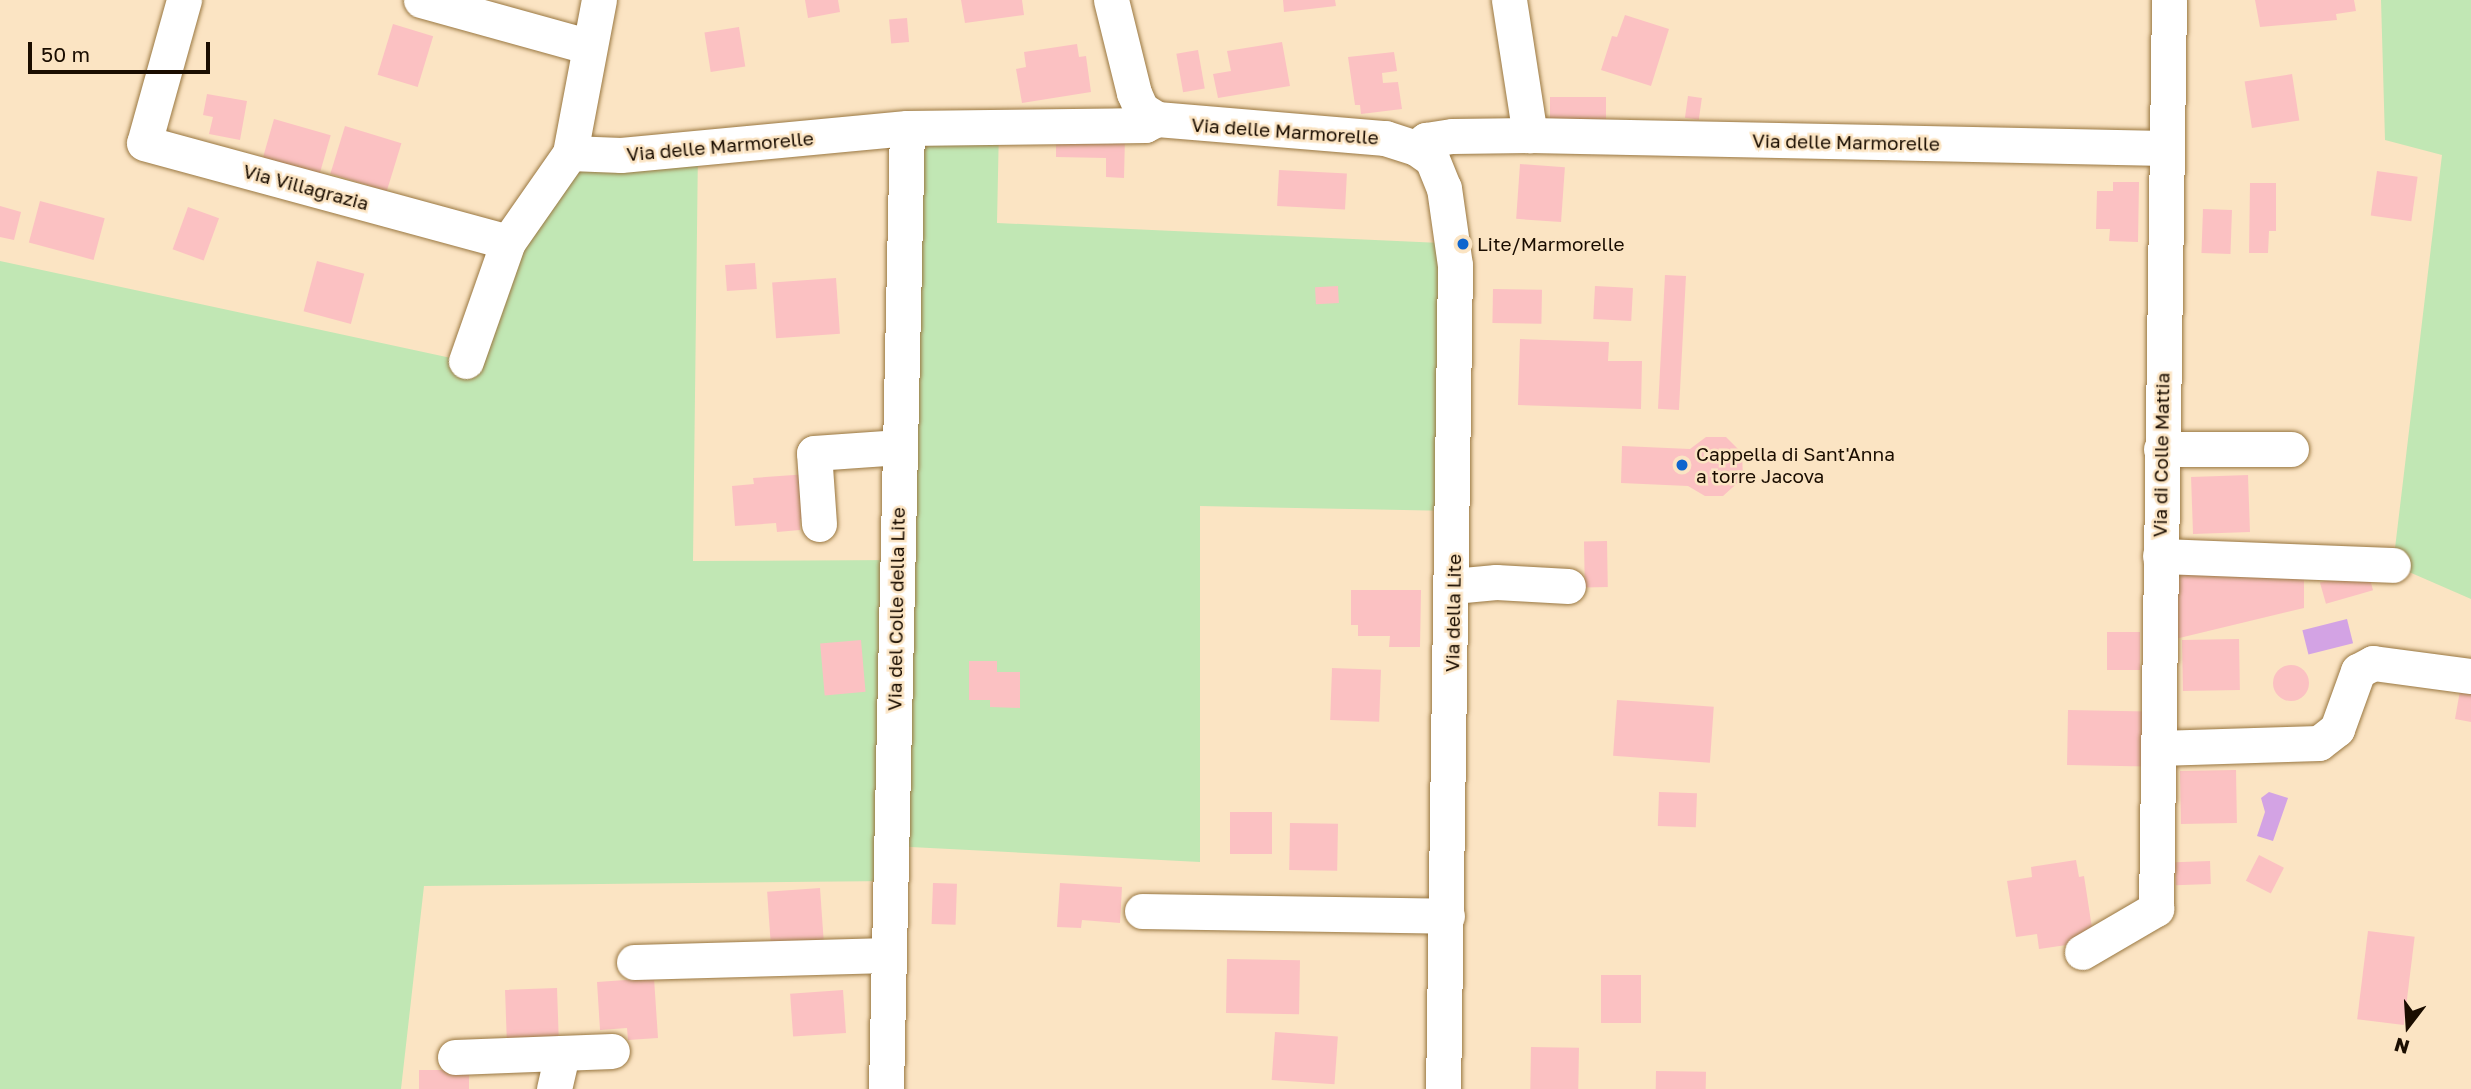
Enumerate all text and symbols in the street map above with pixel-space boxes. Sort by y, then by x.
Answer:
scale bar [32,28,214,72]
text: 50 m [41,41,90,67]
street label: Via delle Marmorelle [1191,113,1379,149]
street label: Via delle Marmorelle [626,126,814,166]
street label: Via delle Marmorelle [1752,129,1940,155]
street label: Via Villagrazia [241,159,371,215]
place label: Lite/Marmorelle [1477,233,1625,255]
marker: Lite/Marmorelle [1455,236,1471,252]
street label: Via di Colle Mattia [2148,373,2174,537]
place label: Cappella di Sant'Anna a torre Jacova [1696,443,1895,487]
marker: Cappella di Sant'Anna a torre Jacova [1674,457,1690,473]
street label: Via del Colle della Lite [883,507,909,711]
street label: Via della Lite [1441,554,1465,672]
north arrow [2373,991,2443,1061]
text: N [2391,1033,2412,1060]

